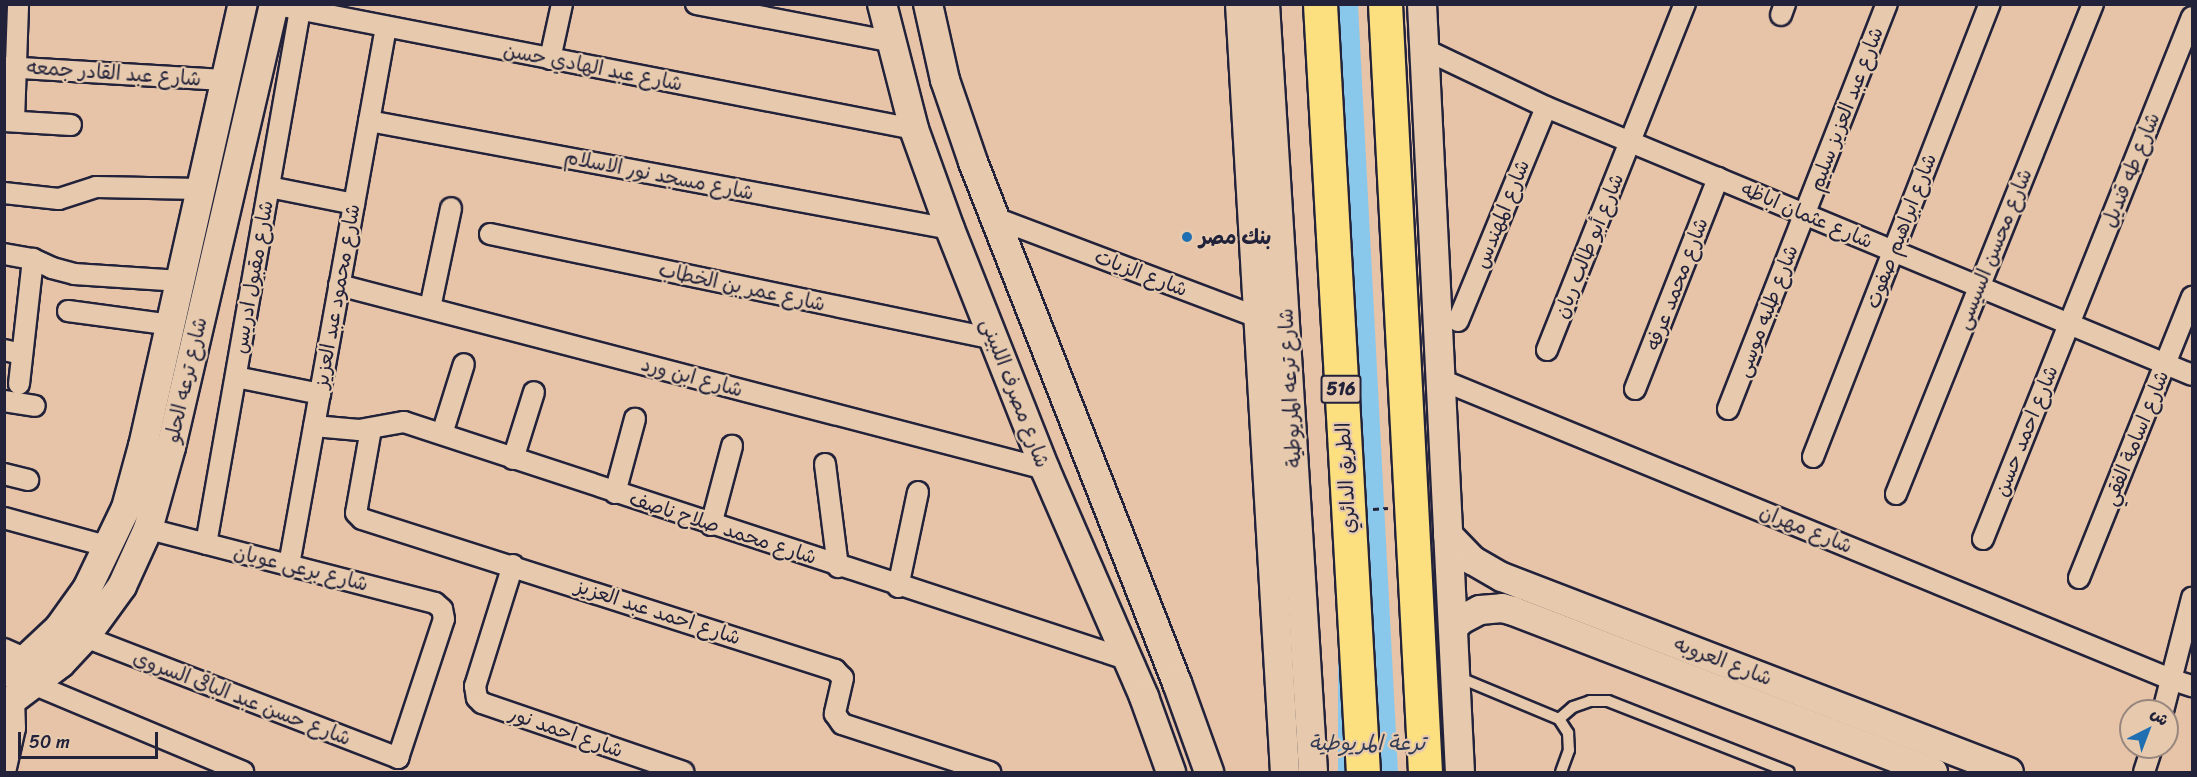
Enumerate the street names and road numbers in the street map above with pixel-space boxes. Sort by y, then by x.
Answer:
street label: شارع عبد العزيز سليم [1804,24,1888,194]
street label: شارع عبد الهادي حسن [501,38,685,96]
street label: شارع عبد القادر جمعه [26,55,202,91]
street label: شارع طه قنديل [2097,109,2165,231]
street label: شارع مسجد نور الاسلام [562,145,756,205]
street label: شارع ابراهيم صفوت [1860,150,1942,312]
street label: شارع المهندس [1469,156,1535,272]
street label: شارع محسن السيسى [1951,165,2037,333]
street label: شارع أبو طالب ريان [1549,170,1629,322]
street label: شارع عثمان اباظه [1737,176,1877,254]
street label: شارع مقبول ادريس [228,199,278,355]
street label: شارع محمود عبد العزيز [309,202,365,390]
street label: شارع محمد عرفه [1641,214,1713,354]
street label: شارع طلبه موسى [1731,242,1803,380]
street label: شارع الزيات [1091,244,1191,302]
street label: شارع عمر بن الخطاب [656,258,828,316]
street label: شارع ترعه المريوطية [1274,308,1306,468]
street label: شارع ترعه الحلو [160,315,212,445]
street label: شارع مصرف اللبينى [976,315,1054,471]
street label: شارع ابن ورد [639,352,745,402]
street label: شارع احمد حسن [1989,362,2063,500]
street label: شارع اسامة الفقي [2098,367,2174,509]
road number: 516 [1320,374,1362,404]
street label: الطريق الدائري [1331,422,1361,534]
street label: شارع محمد صلاح ناصف [626,486,820,570]
street label: شارع مهران [1756,500,1856,558]
street label: شارع برعى عويان [231,540,371,596]
street label: شارع احمد عبد العزيز [572,574,744,650]
street label: شارع العروبه [1671,631,1775,691]
street label: شارع حسن عبد الباقى السروى [130,645,354,751]
street label: شارع احمد نور [506,701,626,763]

